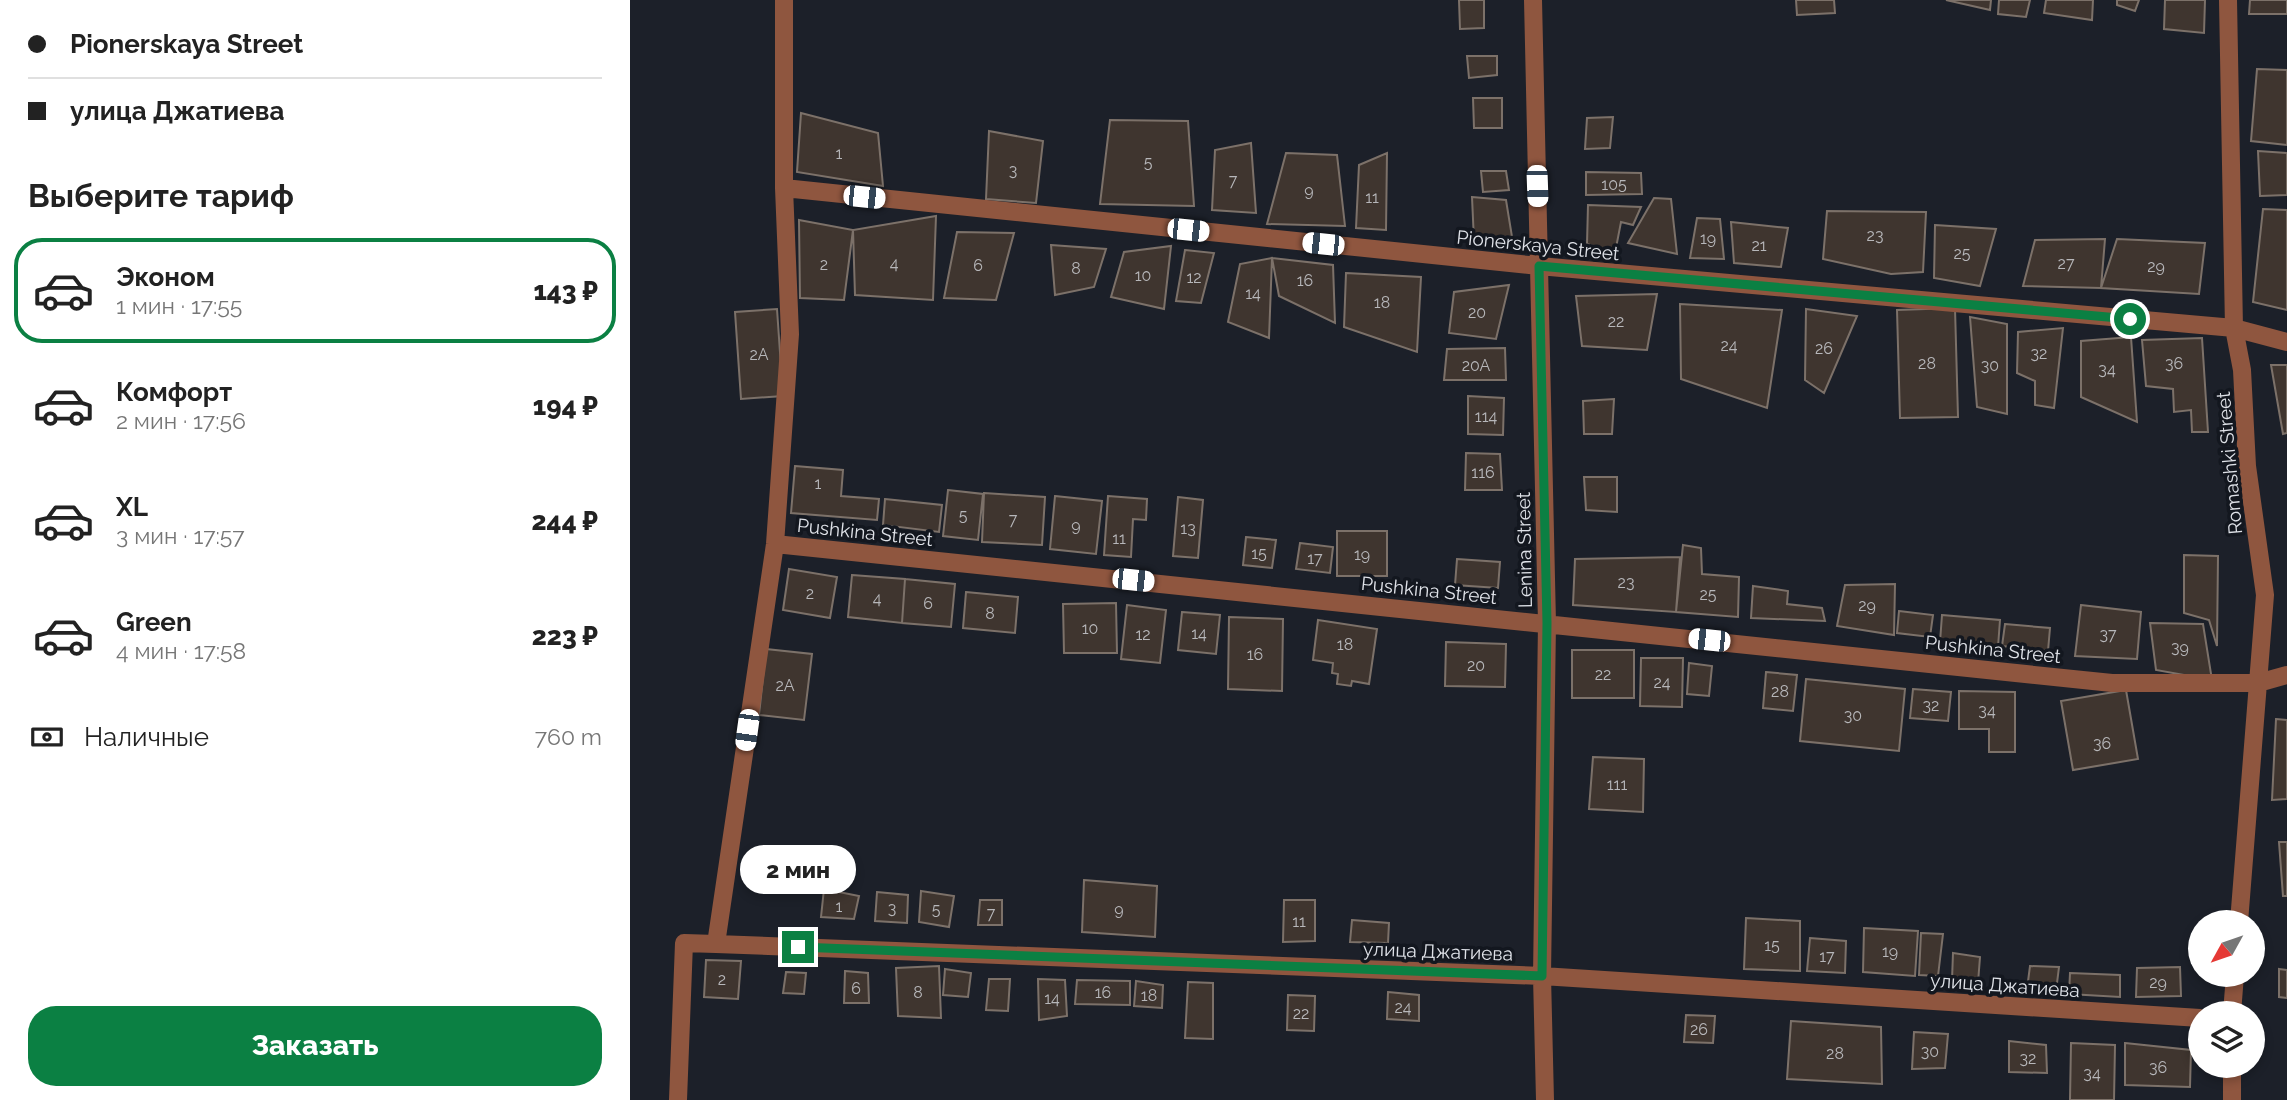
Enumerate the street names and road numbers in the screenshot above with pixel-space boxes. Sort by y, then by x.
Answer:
street label: Pionerskaya Street [1456,226,1621,265]
street label: Romashki Street [2212,390,2246,535]
street label: Lenina Street [1512,491,1536,608]
street label: Pushkina Street [796,514,935,550]
street label: Pushkina Street [1360,572,1499,608]
street label: Pushkina Street [1924,631,2063,667]
street label: улица Джатиева [1363,937,1513,965]
street label: улица Джатиева [1929,969,2081,1001]

